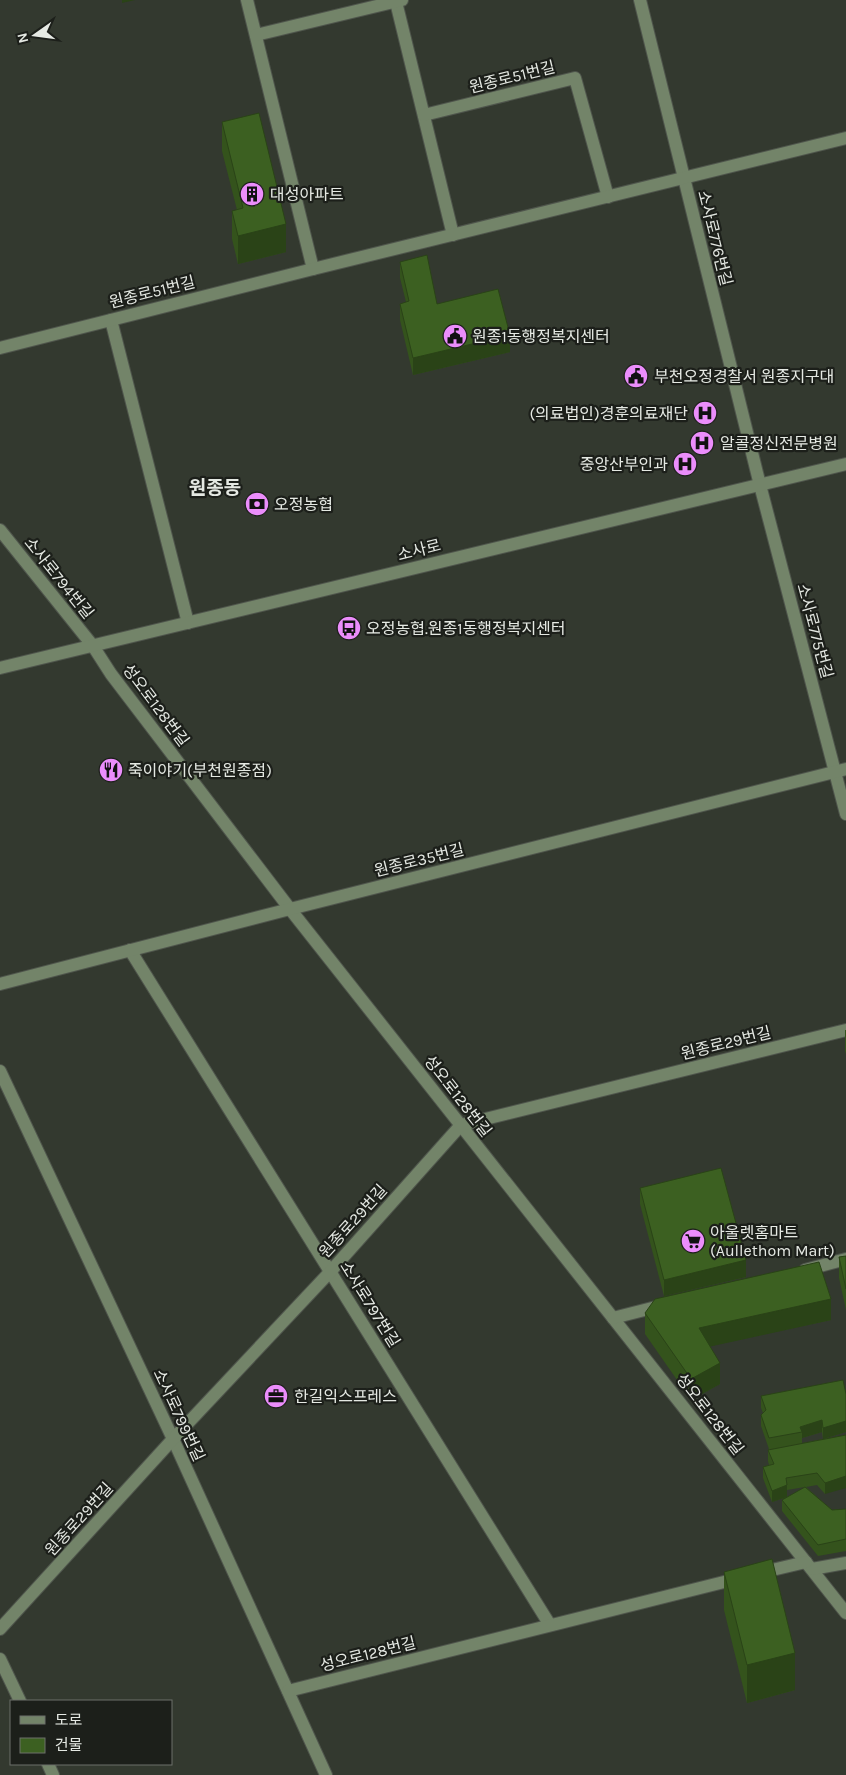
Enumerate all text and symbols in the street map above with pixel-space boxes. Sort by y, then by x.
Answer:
north arrow [10,10,60,60]
text: N [13,31,32,45]
street label: 원종로51번길 [467,57,557,97]
building icon: 대성아파트 [239,181,265,207]
place label: 대성아파트 [270,185,344,204]
street label: 소사로776번길 [694,188,736,288]
street label: 원종로51번길 [107,272,197,312]
public building icon: 원종1동행정복지센터 [442,323,468,349]
place label: 원종1동행정복지센터 [472,327,610,346]
public building icon: 부천오정경찰서 원종지구대 [623,363,649,389]
place label: 부천오정경찰서 원종지구대 [654,367,834,386]
hospital icon: (의료법인)경훈의료재단 [692,400,718,426]
place label: (의료법인)경훈의료재단 [529,404,688,423]
hospital icon: 알콜정신전문병원 [689,430,715,456]
place label: 알콜정신전문병원 [720,434,838,453]
hospital icon: 중앙산부인과 [672,451,698,477]
place label: 중앙산부인과 [580,455,668,474]
district label: 원종동 [189,477,241,499]
bank icon: 오정농협 [244,491,270,517]
place label: 오정농협 [274,495,333,514]
street label: 소사로794번길 [20,533,98,623]
street label: 소사로 [395,535,443,565]
street label: 소사로775번길 [793,581,837,681]
bus stop icon: 오정농협.원종1동행정복지센터 [336,615,362,641]
place label: 오정농협.원종1동행정복지센터 [366,619,566,638]
street label: 성오로128번길 [119,660,193,750]
restaurant icon: 죽이야기(부천원종점) [98,757,124,783]
place label: 죽이야기(부천원종점) [128,761,272,780]
street label: 원종로35번길 [372,840,466,880]
street label: 원종로29번길 [679,1023,773,1063]
street label: 성오로128번길 [420,1052,496,1140]
street label: 원종로29번길 [315,1180,391,1262]
place label: 아울렛홈마트 (Aullethom Mart) [710,1223,835,1260]
supermarket icon: 아울렛홈마트 (Aullethom Mart) [680,1228,706,1254]
street label: 소사로797번길 [336,1257,404,1351]
street label: 소사로799번길 [149,1366,209,1464]
street label: 성오로128번길 [672,1370,748,1458]
office icon: 한길익스프레스 [263,1383,289,1409]
place label: 한길익스프레스 [294,1387,397,1406]
street label: 원종로29번길 [41,1478,117,1560]
street label: 성오로128번길 [318,1633,418,1675]
legend [10,1700,172,1765]
text: 도로 [55,1711,83,1729]
text: 건물 [55,1736,83,1754]

